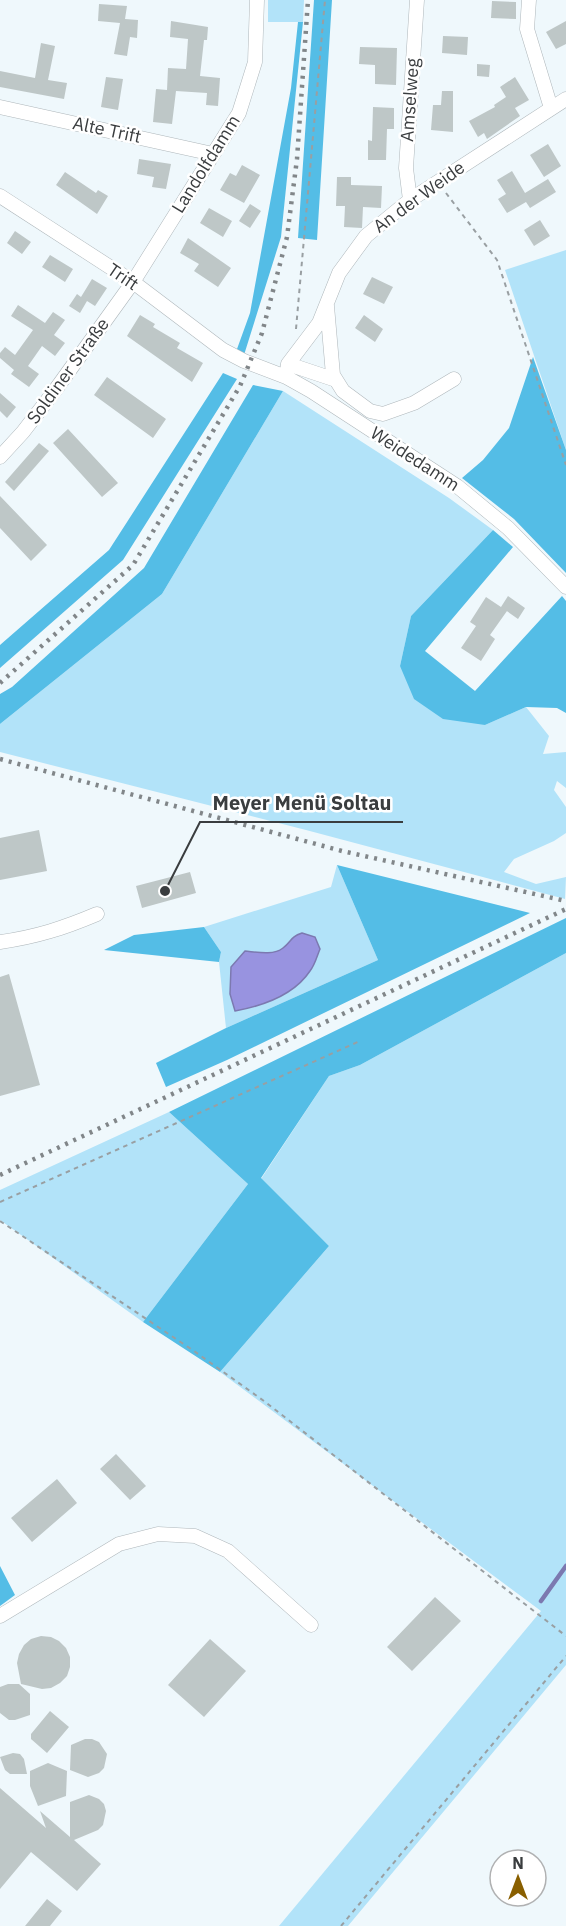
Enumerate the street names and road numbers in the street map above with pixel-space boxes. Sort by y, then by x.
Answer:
street label: Amselweg [395,57,424,143]
street label: Landolfdamm [166,110,245,217]
street label: Alte Trift [71,111,143,148]
street label: An der Weide [368,156,469,238]
street label: Trift [103,258,143,295]
street label: Soldiner Straße [21,313,114,428]
street label: Weidedamm [366,421,464,496]

